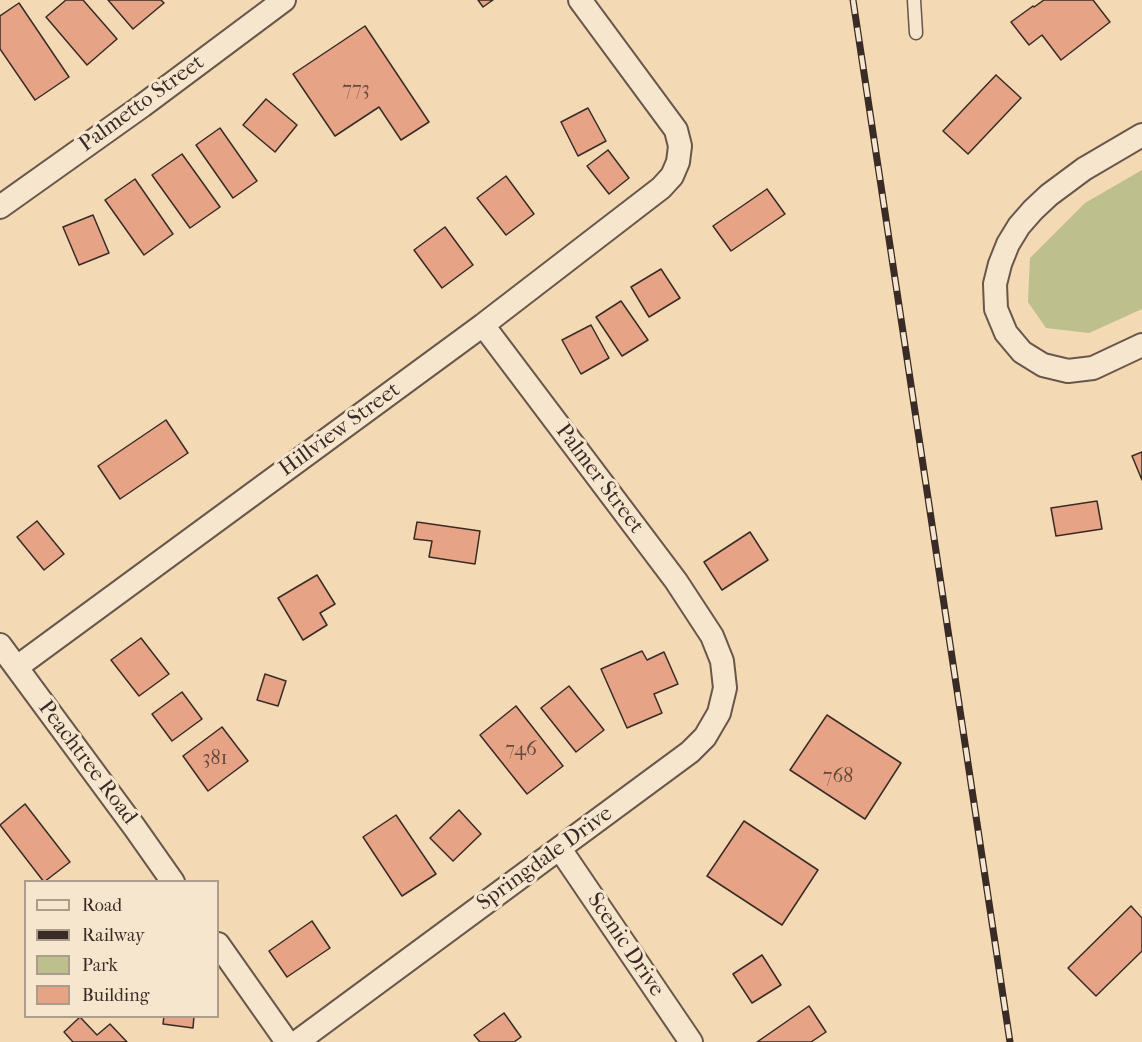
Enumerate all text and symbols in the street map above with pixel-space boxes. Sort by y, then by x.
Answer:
street label: Palmetto Street [74,50,210,158]
house number: 773 [342,78,370,102]
street label: Hillview Street [274,377,406,483]
street label: Palmer Street [549,419,649,539]
street label: Peachtree Road [32,696,142,830]
house number: 746 [505,738,537,762]
house number: 381 [202,747,228,771]
house number: 768 [823,765,853,789]
street label: Springdale Drive [472,801,618,917]
legend [24,880,219,1018]
street label: Scenic Drive [581,888,669,1002]
text: Road [82,895,122,916]
text: Railway [82,925,145,946]
text: Park [82,955,118,976]
text: Building [82,985,149,1006]

